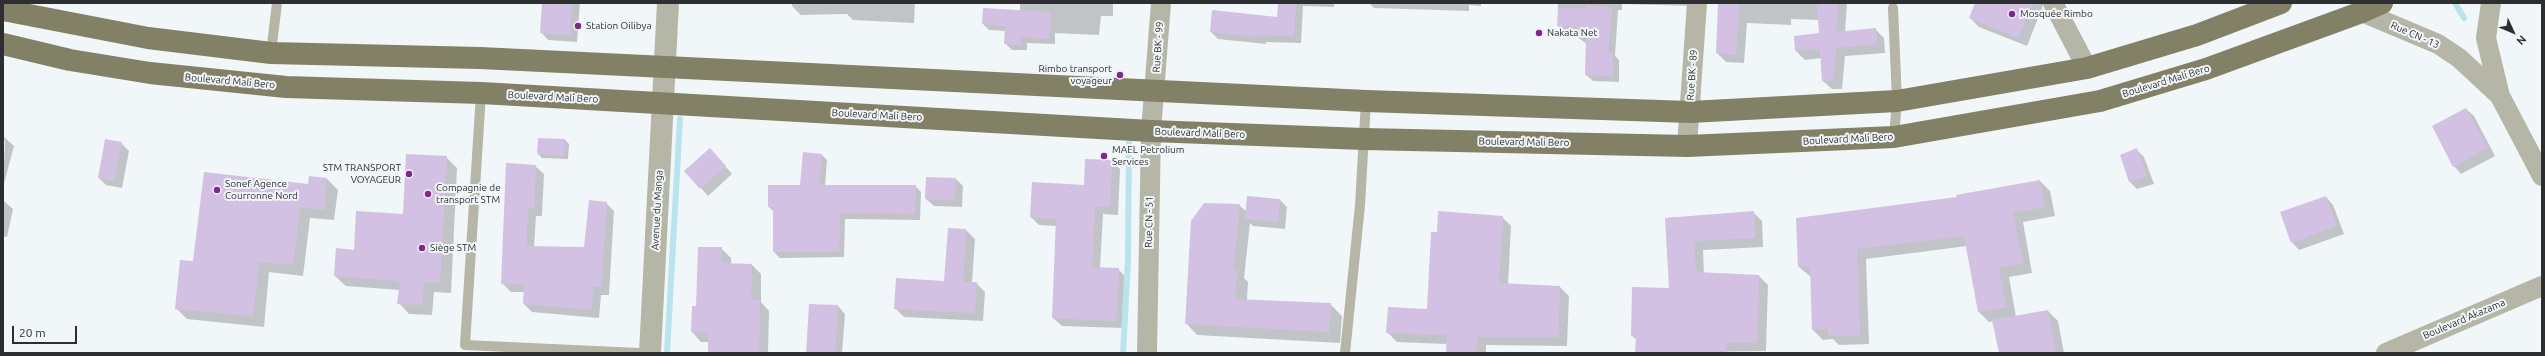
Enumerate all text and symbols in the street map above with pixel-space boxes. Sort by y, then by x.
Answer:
place label: Mosquée Rimbo [2020,8,2093,20]
marker: Mosquée Rimbo [2007,9,2017,19]
north arrow [2493,12,2533,52]
street label: Rue CN - 13 [2389,19,2441,51]
place label: Station Oilibya [586,20,652,32]
marker: Station Oilibya [573,21,583,31]
street label: Rue BK - 99 [1150,21,1166,73]
place label: Nakata Net [1547,27,1597,39]
marker: Nakata Net [1534,28,1544,38]
text: N [2514,33,2529,47]
street label: Rue BK - 89 [1684,49,1700,101]
street label: Boulevard Mali Bero [2121,62,2211,100]
place label: Rimbo transport voyageur [1038,63,1112,86]
marker: Rimbo transport voyageur [1115,70,1125,80]
street label: Boulevard Mali Bero [184,71,276,91]
street label: Boulevard Mali Bero [507,89,599,105]
street label: Boulevard Mali Bero [831,107,923,123]
street label: Boulevard Mali Bero [1154,125,1246,141]
street label: Boulevard Mali Bero [1802,131,1894,147]
street label: Boulevard Mali Bero [1479,135,1569,149]
place label: MAEL Petrolium Services [1112,144,1184,168]
marker: MAEL Petrolium Services [1099,151,1109,161]
place label: STM TRANSPORT VOYAGEUR [323,162,401,186]
marker: STM TRANSPORT VOYAGEUR [404,169,414,179]
street label: Avenue du Manga [649,170,665,250]
place label: Sonef Agence Courronne Nord [225,178,298,202]
place label: Compagnie de transport STM [436,182,501,206]
marker: Sonef Agence Courronne Nord [212,185,222,195]
marker: Compagnie de transport STM [423,189,433,199]
street label: Rue CN - 51 [1143,196,1155,248]
place label: Siège STM [430,242,476,254]
marker: Siège STM [417,243,427,253]
street label: Boulevard Akazama [2421,296,2507,342]
scale bar [14,318,79,344]
text: 20 m [19,326,46,339]

